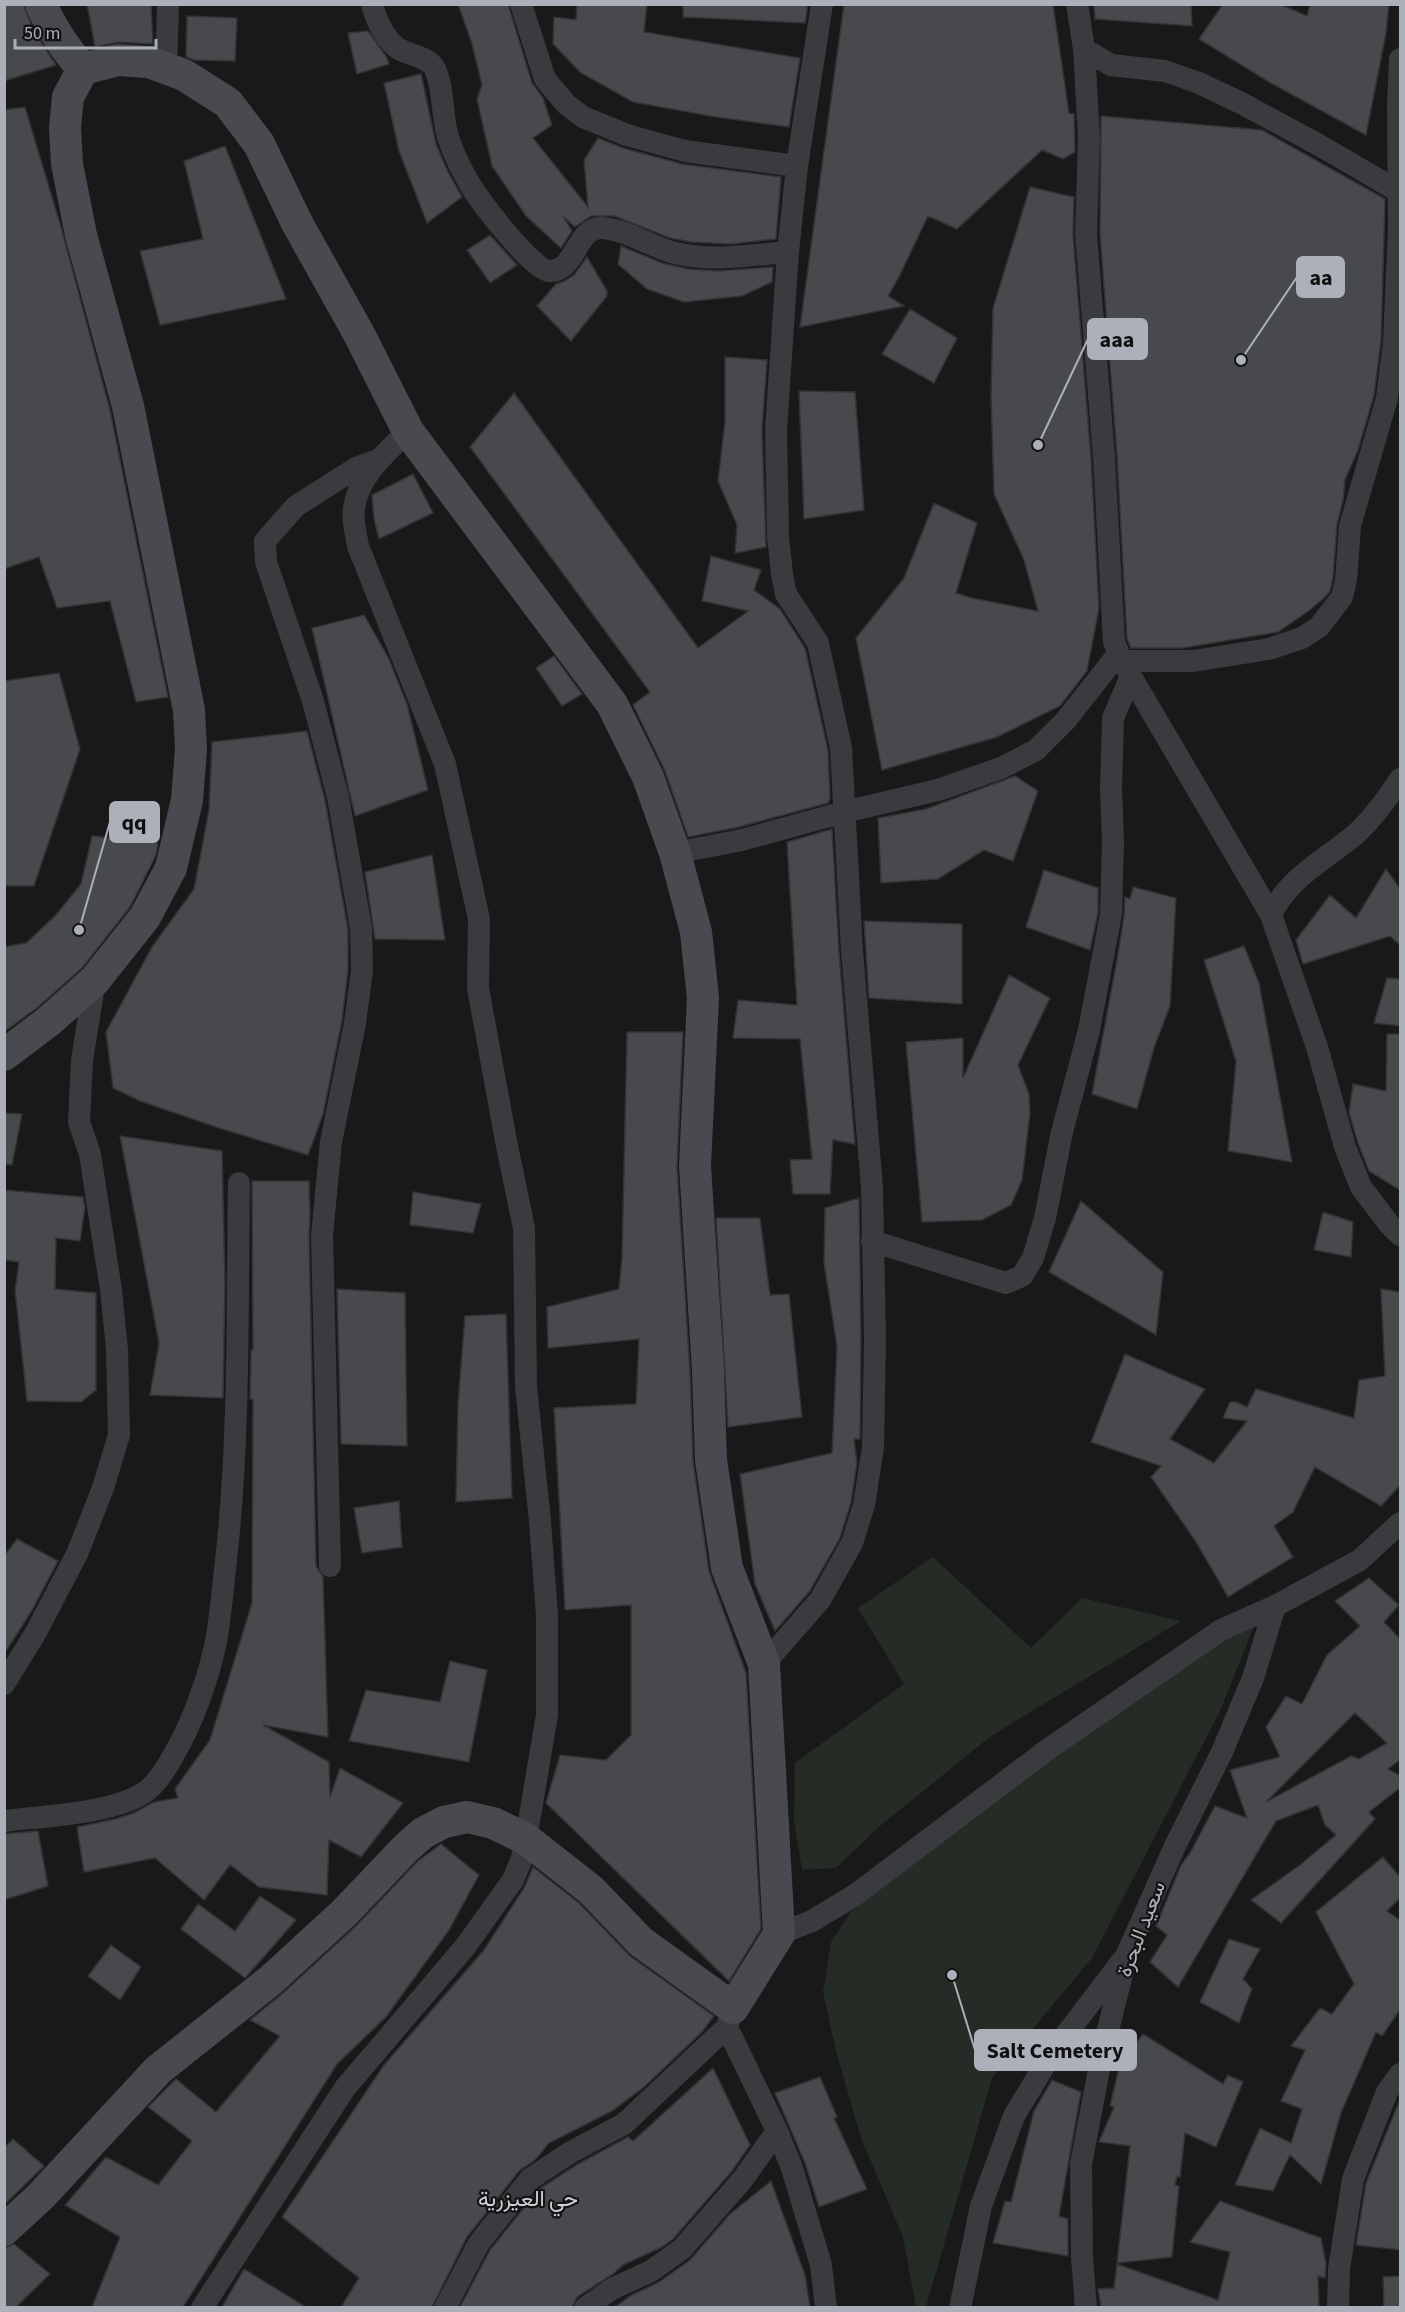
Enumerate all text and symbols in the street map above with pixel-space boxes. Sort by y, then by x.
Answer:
scale bar [15,12,156,50]
text: 50 m [24,21,60,46]
callout: aa [1297,257,1344,297]
text: aa [1309,262,1333,294]
callout: aaa [1088,319,1147,359]
text: aaa [1100,324,1134,356]
callout: qq [110,802,159,842]
text: qq [121,807,147,839]
street label: سعيد البحرة [1109,1877,1173,1981]
callout: Salt Cemetery [975,2030,1136,2070]
text: Salt Cemetery [987,2035,1124,2067]
district label: حي العيزرية [478,2183,578,2217]

